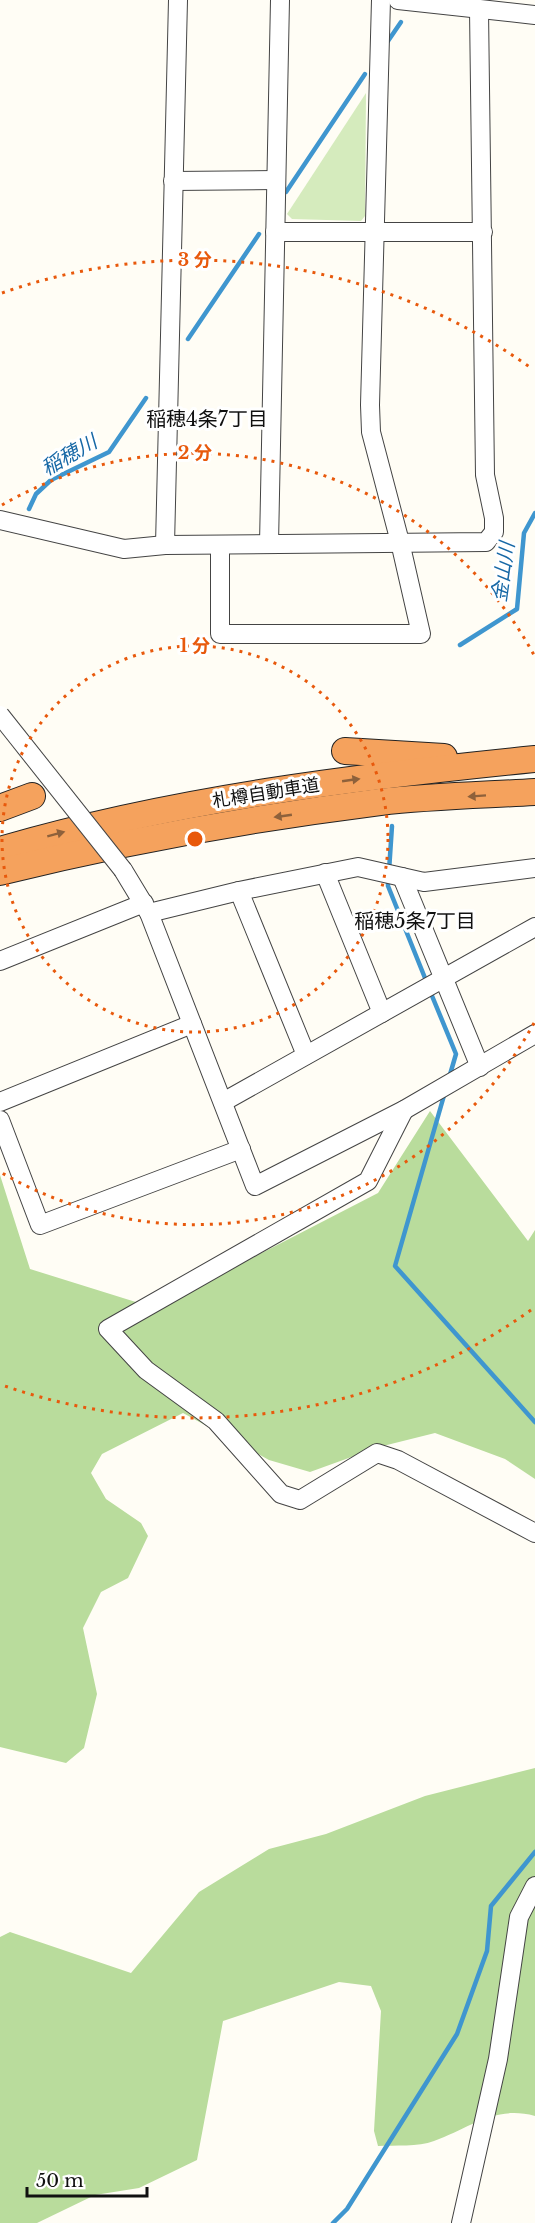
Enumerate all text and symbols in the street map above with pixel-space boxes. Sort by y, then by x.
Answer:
text: 3 分 [178,249,212,271]
district label: 稲穂4条7丁目 [146,407,268,431]
water label: 稲穂川 [37,429,103,480]
text: 2 分 [178,442,212,464]
water label: 金山川 [487,539,519,603]
text: 1 分 [180,635,210,657]
street label: 札樽自動車道 [211,774,321,812]
one-way arrow [342,775,361,784]
one-way arrow [467,791,486,800]
one-way arrow [273,812,292,821]
one-way arrow [47,828,65,838]
centre of rings [185,829,205,849]
district label: 稲穂5条7丁目 [354,909,476,933]
scale bar [27,2160,147,2198]
text: 50 m [36,2170,84,2192]

